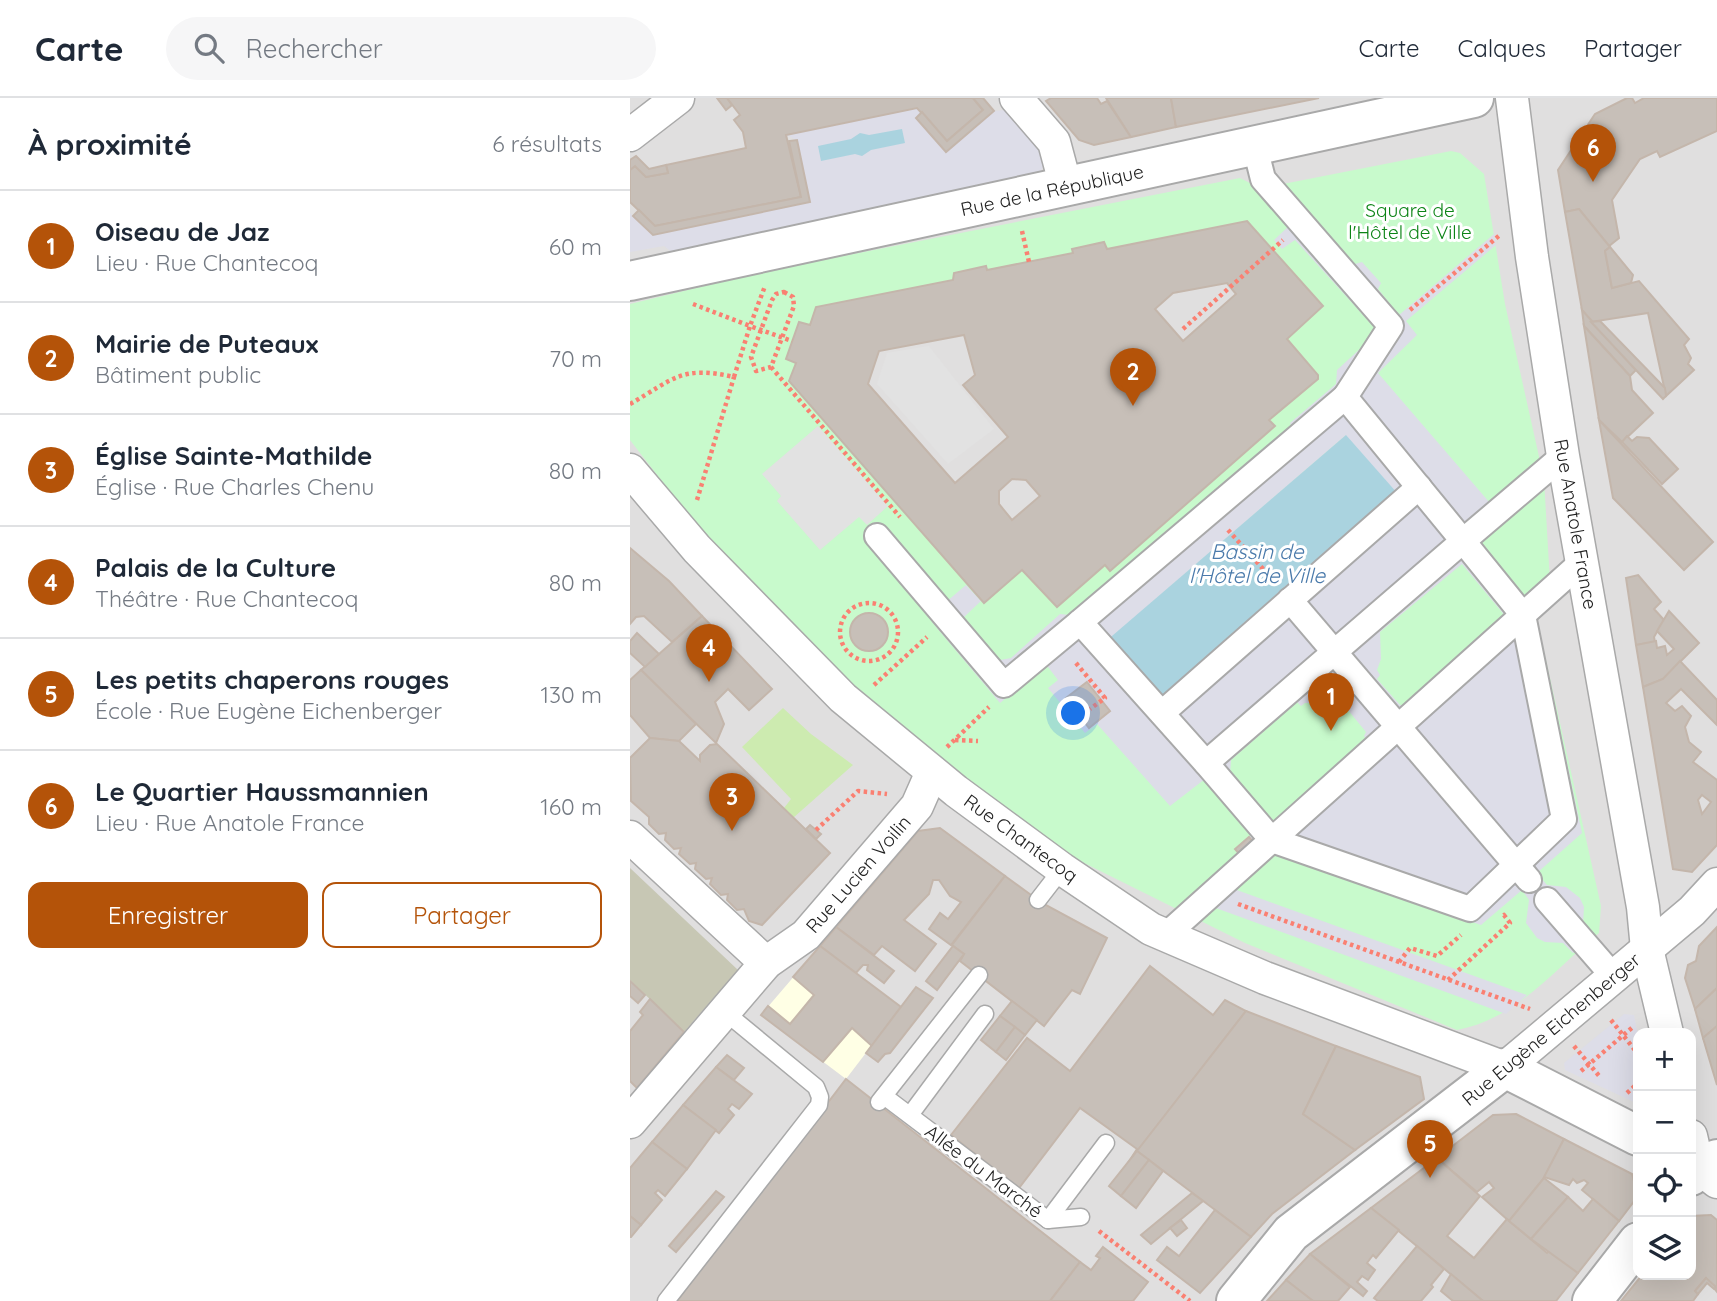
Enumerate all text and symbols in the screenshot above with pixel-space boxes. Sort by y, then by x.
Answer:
search box [166,17,656,80]
text: Carte [35,28,124,69]
icon: search [190,29,228,67]
text: Rechercher [246,32,383,65]
text: Carte [1358,33,1420,63]
text: Calques [1458,33,1546,63]
text: Partager [1584,33,1682,63]
pin: 6 [1570,124,1616,182]
text: À proximité [28,125,192,163]
text: 6 résultats [492,129,602,158]
street label: Rue de la République [958,159,1146,221]
park label: Square de l'Hôtel de Ville [1348,198,1472,244]
text: Oiseau de Jaz [95,215,270,248]
text: 1 [47,232,55,261]
text: 60 m [549,232,602,261]
text: Lieu · Rue Chantecoq [95,248,319,277]
text: Mairie de Puteaux [95,327,319,360]
text: 2 [44,344,58,373]
text: 70 m [549,344,602,373]
pin: 2 [1110,348,1156,406]
text: Bâtiment public [95,360,261,389]
street label: Rue Anatole France [1549,437,1603,611]
text: Église Sainte-Mathilde [95,439,372,472]
text: 3 [45,456,57,485]
text: 80 m [549,456,602,485]
text: Église · Rue Charles Chenu [95,472,374,501]
water label: Bassin de l'Hôtel de Ville [1189,538,1326,588]
text: Palais de la Culture [95,551,336,584]
text: 4 [44,568,58,597]
text: 80 m [549,568,602,597]
text: Théâtre · Rue Chantecoq [95,584,358,613]
pin: 4 [686,624,732,682]
text: Les petits chaperons rouges [95,663,449,696]
pin: 1 [1308,673,1354,731]
text: 5 [44,680,58,709]
text: 130 m [540,680,602,709]
text: École · Rue Eugène Eichenberger [95,696,442,725]
your location [1056,696,1090,730]
pin: 3 [709,773,755,831]
text: Le Quartier Haussmannien [95,775,429,808]
street label: Rue Chantecoq [959,789,1083,887]
text: 6 [45,792,57,821]
text: 160 m [540,792,602,821]
text: Lieu · Rue Anatole France [95,808,364,837]
street label: Rue Lucien Voilin [800,810,916,938]
button: Enregistrer [28,882,308,948]
button: Partager [322,882,602,948]
street label: Rue Eugène Eichenberger [1457,947,1646,1111]
map controls [1633,1028,1696,1280]
button: + [1633,1028,1696,1091]
button: − [1633,1091,1696,1154]
street label: Allée du Marché [921,1119,1047,1223]
pin: 5 [1407,1120,1453,1178]
button: locate [1633,1154,1696,1217]
button: layers [1633,1217,1696,1280]

